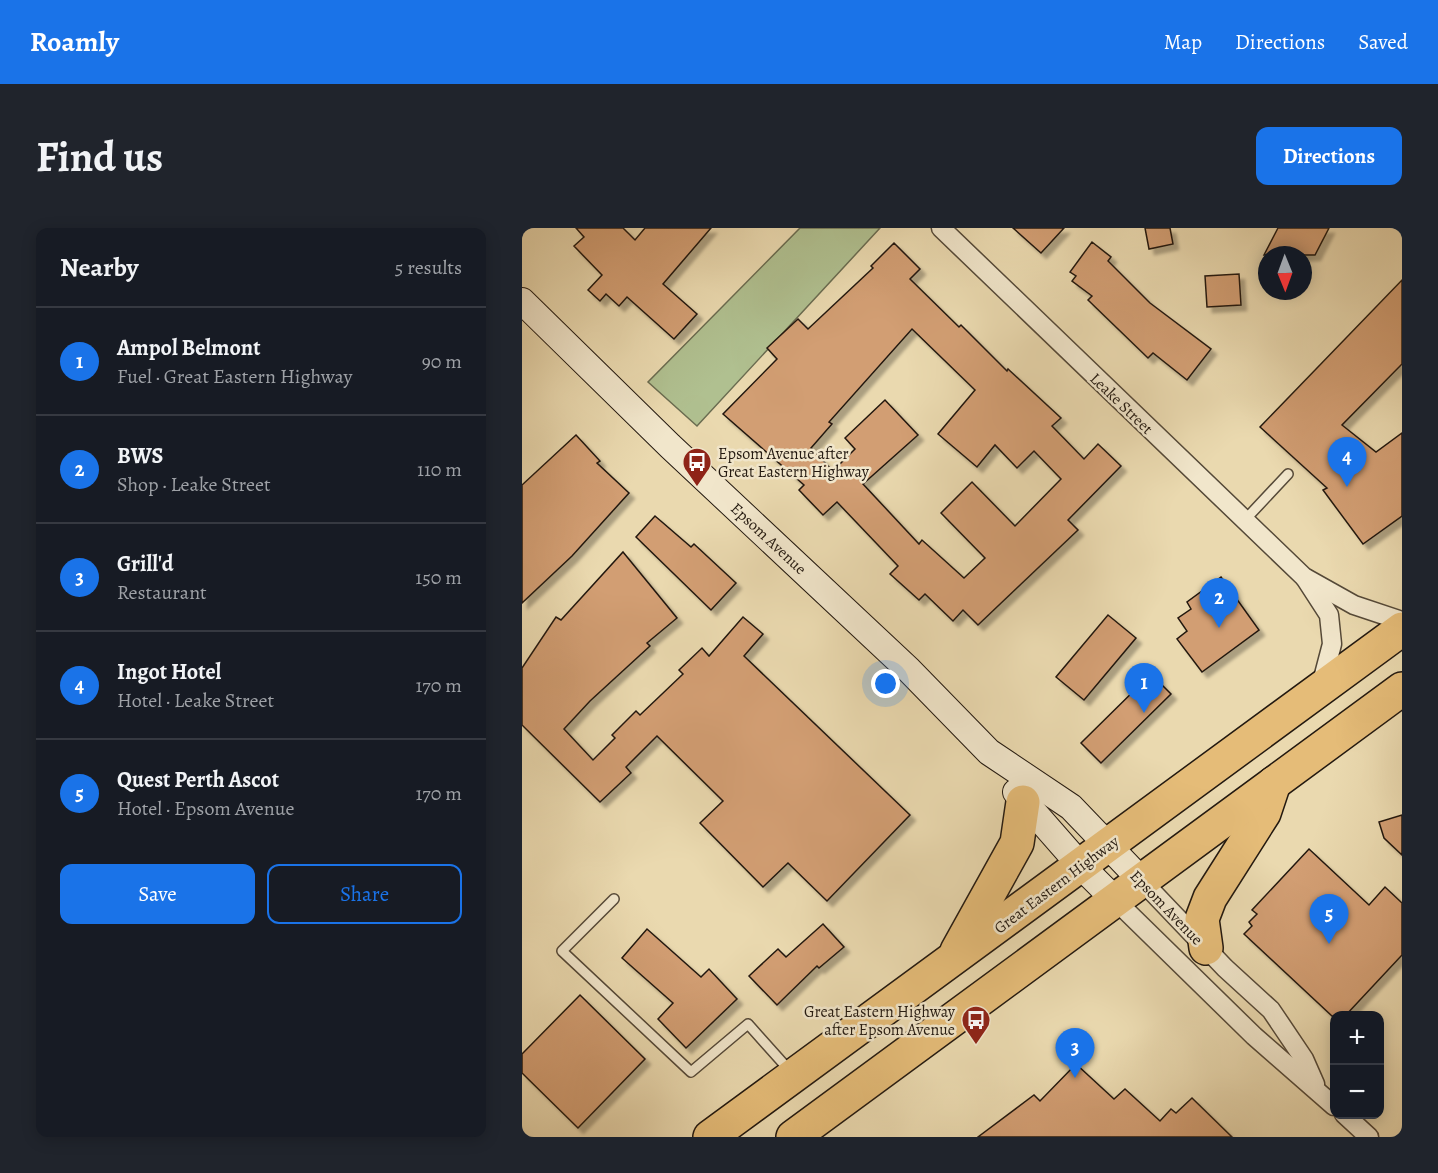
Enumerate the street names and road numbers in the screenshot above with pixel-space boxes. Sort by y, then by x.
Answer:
street label: Leake Street [1085,368,1158,439]
street label: Epsom Avenue [726,498,811,580]
street label: Great Eastern Highway [990,830,1124,939]
street label: Epsom Avenue [1125,865,1208,950]

